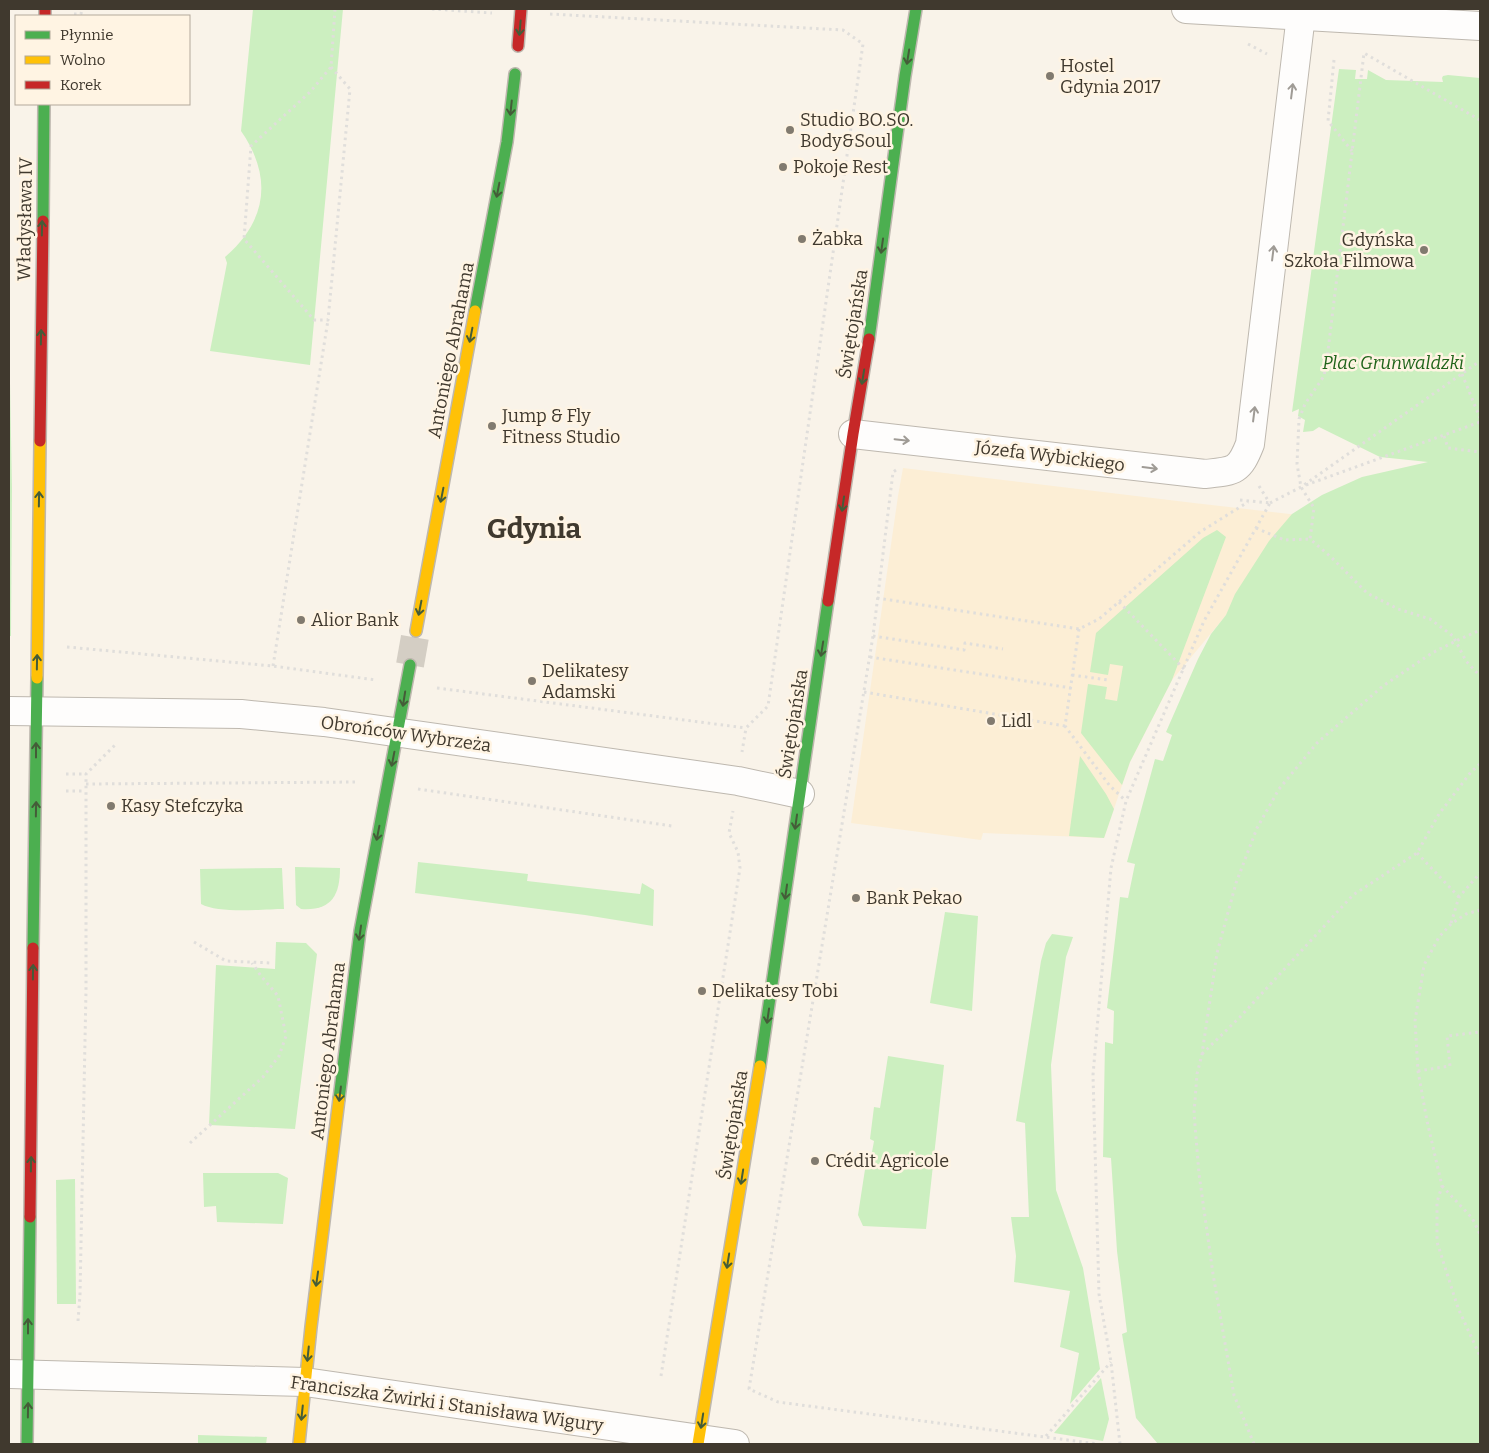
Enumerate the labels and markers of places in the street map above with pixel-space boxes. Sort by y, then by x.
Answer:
place label: Hostel Gdynia 2017 [1060,55,1160,98]
marker: Hostel Gdynia 2017 [1044,70,1056,82]
place label: Studio BO.SO. Body&Soul [800,109,913,152]
marker: Studio BO.SO. Body&Soul [784,124,796,136]
place label: Pokoje Rest [793,156,889,178]
marker: Pokoje Rest [777,161,789,173]
place label: Żabka [812,228,863,250]
place label: Gdyńska Szkoła Filmowa [1284,229,1414,272]
marker: Żabka [796,233,808,245]
marker: Gdyńska Szkoła Filmowa [1418,244,1430,256]
place label: Jump & Fly Fitness Studio [501,405,620,448]
marker: Jump & Fly Fitness Studio [486,420,498,432]
place label: Alior Bank [311,609,399,631]
marker: Alior Bank [295,614,307,626]
place label: Delikatesy Adamski [542,660,629,703]
marker: Delikatesy Adamski [526,675,538,687]
place label: Lidl [1001,710,1032,732]
marker: Lidl [985,715,997,727]
place label: Kasy Stefczyka [121,795,244,817]
marker: Kasy Stefczyka [105,800,117,812]
place label: Bank Pekao [866,887,962,909]
marker: Bank Pekao [850,892,862,904]
place label: Delikatesy Tobi [712,980,838,1002]
marker: Delikatesy Tobi [696,985,708,997]
place label: Crédit Agricole [825,1150,949,1172]
marker: Crédit Agricole [809,1155,821,1167]

